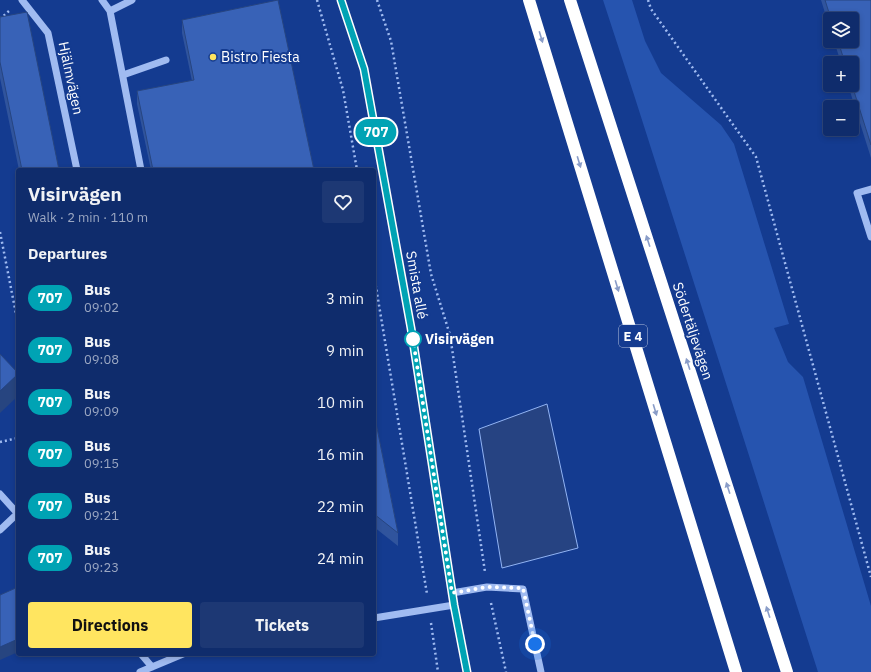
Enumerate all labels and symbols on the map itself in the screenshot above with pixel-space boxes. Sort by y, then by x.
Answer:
one-way arrow [538,32,544,44]
street label: Hjälmvägen [55,40,87,116]
place label: Bistro Fiesta [221,48,300,66]
marker: Bistro Fiesta [208,52,218,62]
line badge: 707 [353,119,399,145]
one-way arrow [576,156,582,168]
one-way arrow [645,234,651,246]
street label: Smista allé [402,249,432,321]
one-way arrow [614,280,620,292]
street label: Södertäljevägen [669,280,717,382]
road number: E 4 [619,325,647,347]
marker: Visirvägen [404,330,422,348]
place label: Visirvägen [425,330,494,348]
one-way arrow [685,358,691,370]
one-way arrow [653,404,659,416]
one-way arrow [725,482,731,494]
one-way arrow [765,605,771,617]
your location [525,634,545,654]

